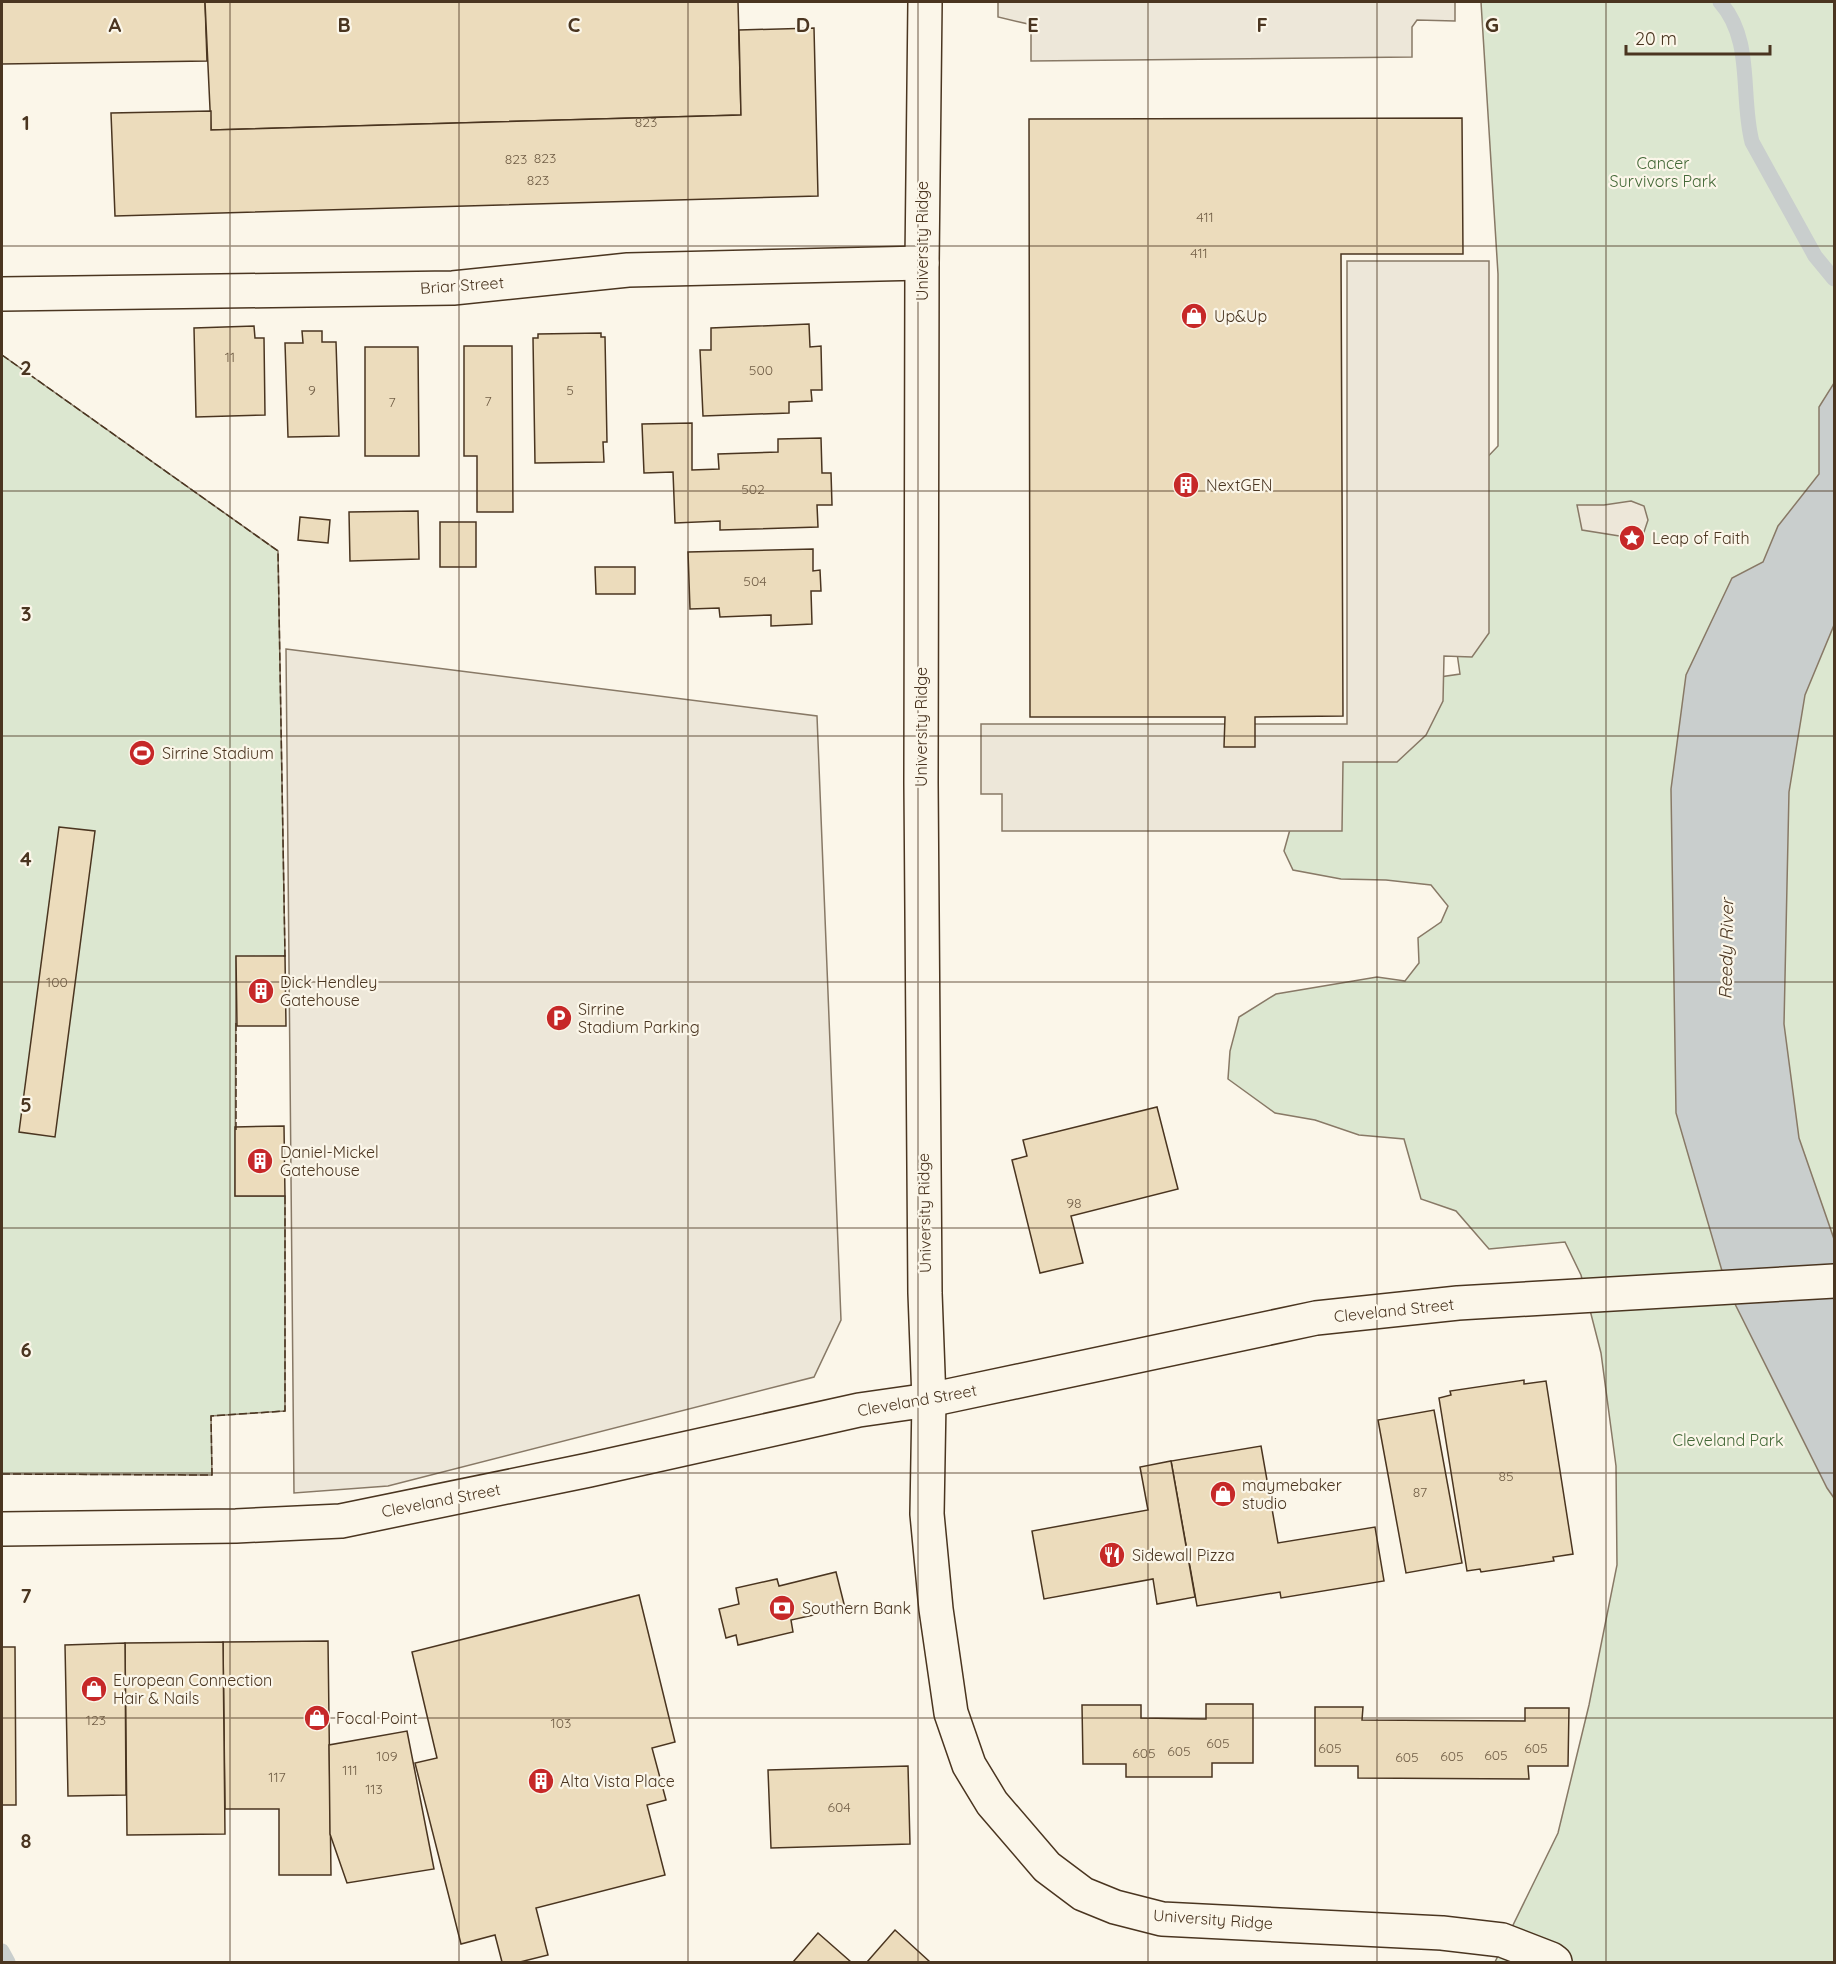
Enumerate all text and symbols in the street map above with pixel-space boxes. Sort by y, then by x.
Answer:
text: A [109,12,122,37]
text: B [337,12,351,37]
text: C [568,12,581,37]
text: D [796,12,810,37]
text: E [1027,12,1039,37]
text: F [1256,12,1268,37]
text: G [1485,12,1499,37]
scale bar [1626,18,1770,56]
text: 20 m [1635,27,1677,50]
text: 1 [22,110,30,135]
house number: 823 [635,113,657,131]
house number: 823 [534,149,556,167]
house number: 823 [505,150,527,168]
park label: Cancer Survivors Park [1610,153,1716,191]
house number: 823 [527,171,549,189]
street label: University Ridge [912,181,932,301]
house number: 411 [1196,208,1214,226]
house number: 411 [1190,244,1208,262]
street label: Briar Street [419,272,505,298]
shop icon: Up&Up [1179,301,1209,331]
place label: Up&Up [1214,306,1267,326]
house number: 11 [225,348,235,366]
text: 2 [20,355,32,380]
house number: 500 [749,361,773,379]
house number: 9 [308,381,316,399]
house number: 5 [566,381,574,399]
house number: 7 [484,392,492,410]
house number: 7 [388,393,396,411]
building icon: NextGEN [1171,470,1201,500]
place label: NextGEN [1206,475,1272,495]
house number: 502 [741,480,765,498]
place icon: Leap of Faith [1617,523,1647,553]
place label: Leap of Faith [1652,528,1750,548]
house number: 504 [743,572,767,590]
text: 3 [21,601,31,626]
street label: University Ridge [911,667,931,787]
sports icon: Sirrine Stadium [127,738,157,768]
place label: Sirrine Stadium [162,743,274,763]
text: 4 [20,846,32,871]
water label: Reedy River [1714,896,1738,1000]
place label: Dick Hendley Gatehouse [280,972,377,1010]
house number: 100 [46,973,68,991]
building icon: Dick Hendley Gatehouse [246,976,276,1006]
place label: Sirrine Stadium Parking [578,999,700,1037]
parking icon: Sirrine Stadium Parking [544,1003,574,1033]
text: 5 [20,1092,32,1117]
place label: Daniel-Mickel Gatehouse [280,1142,379,1180]
building icon: Daniel-Mickel Gatehouse [245,1146,275,1176]
street label: University Ridge [913,1153,935,1273]
house number: 98 [1066,1194,1082,1212]
street label: Cleveland Street [1333,1294,1455,1326]
text: 6 [20,1337,32,1362]
street label: Cleveland Street [856,1380,978,1420]
park label: Cleveland Park [1673,1430,1783,1450]
house number: 85 [1498,1467,1514,1485]
place label: maymebaker studio [1242,1475,1342,1513]
street label: Cleveland Street [380,1479,502,1521]
shop icon: maymebaker studio [1208,1479,1238,1509]
house number: 87 [1413,1483,1427,1501]
restaurant icon: Sidewall Pizza [1097,1540,1127,1570]
place label: Sidewall Pizza [1132,1545,1235,1565]
text: 7 [21,1583,32,1608]
bank icon: Southern Bank [767,1593,797,1623]
place label: Southern Bank [802,1598,911,1618]
place label: European Connection Hair & Nails [113,1670,272,1708]
shop icon: European Connection Hair & Nails [79,1674,109,1704]
shop icon: Focal Point [302,1703,332,1733]
place label: Focal Point [336,1708,418,1728]
house number: 123 [86,1711,106,1729]
house number: 103 [551,1714,571,1732]
house number: 605 [1206,1734,1230,1752]
house number: 605 [1318,1739,1342,1757]
house number: 605 [1524,1739,1548,1757]
house number: 605 [1167,1742,1191,1760]
house number: 605 [1132,1744,1156,1762]
house number: 605 [1484,1746,1508,1764]
house number: 109 [376,1747,398,1765]
house number: 605 [1440,1747,1464,1765]
house number: 605 [1395,1748,1419,1766]
house number: 111 [342,1761,358,1779]
building icon: Alta Vista Place [526,1766,556,1796]
house number: 117 [268,1768,286,1786]
place label: Alta Vista Place [560,1771,675,1791]
house number: 113 [365,1780,383,1798]
house number: 604 [827,1798,851,1816]
text: 8 [21,1828,32,1853]
street label: University Ridge [1152,1905,1274,1933]

